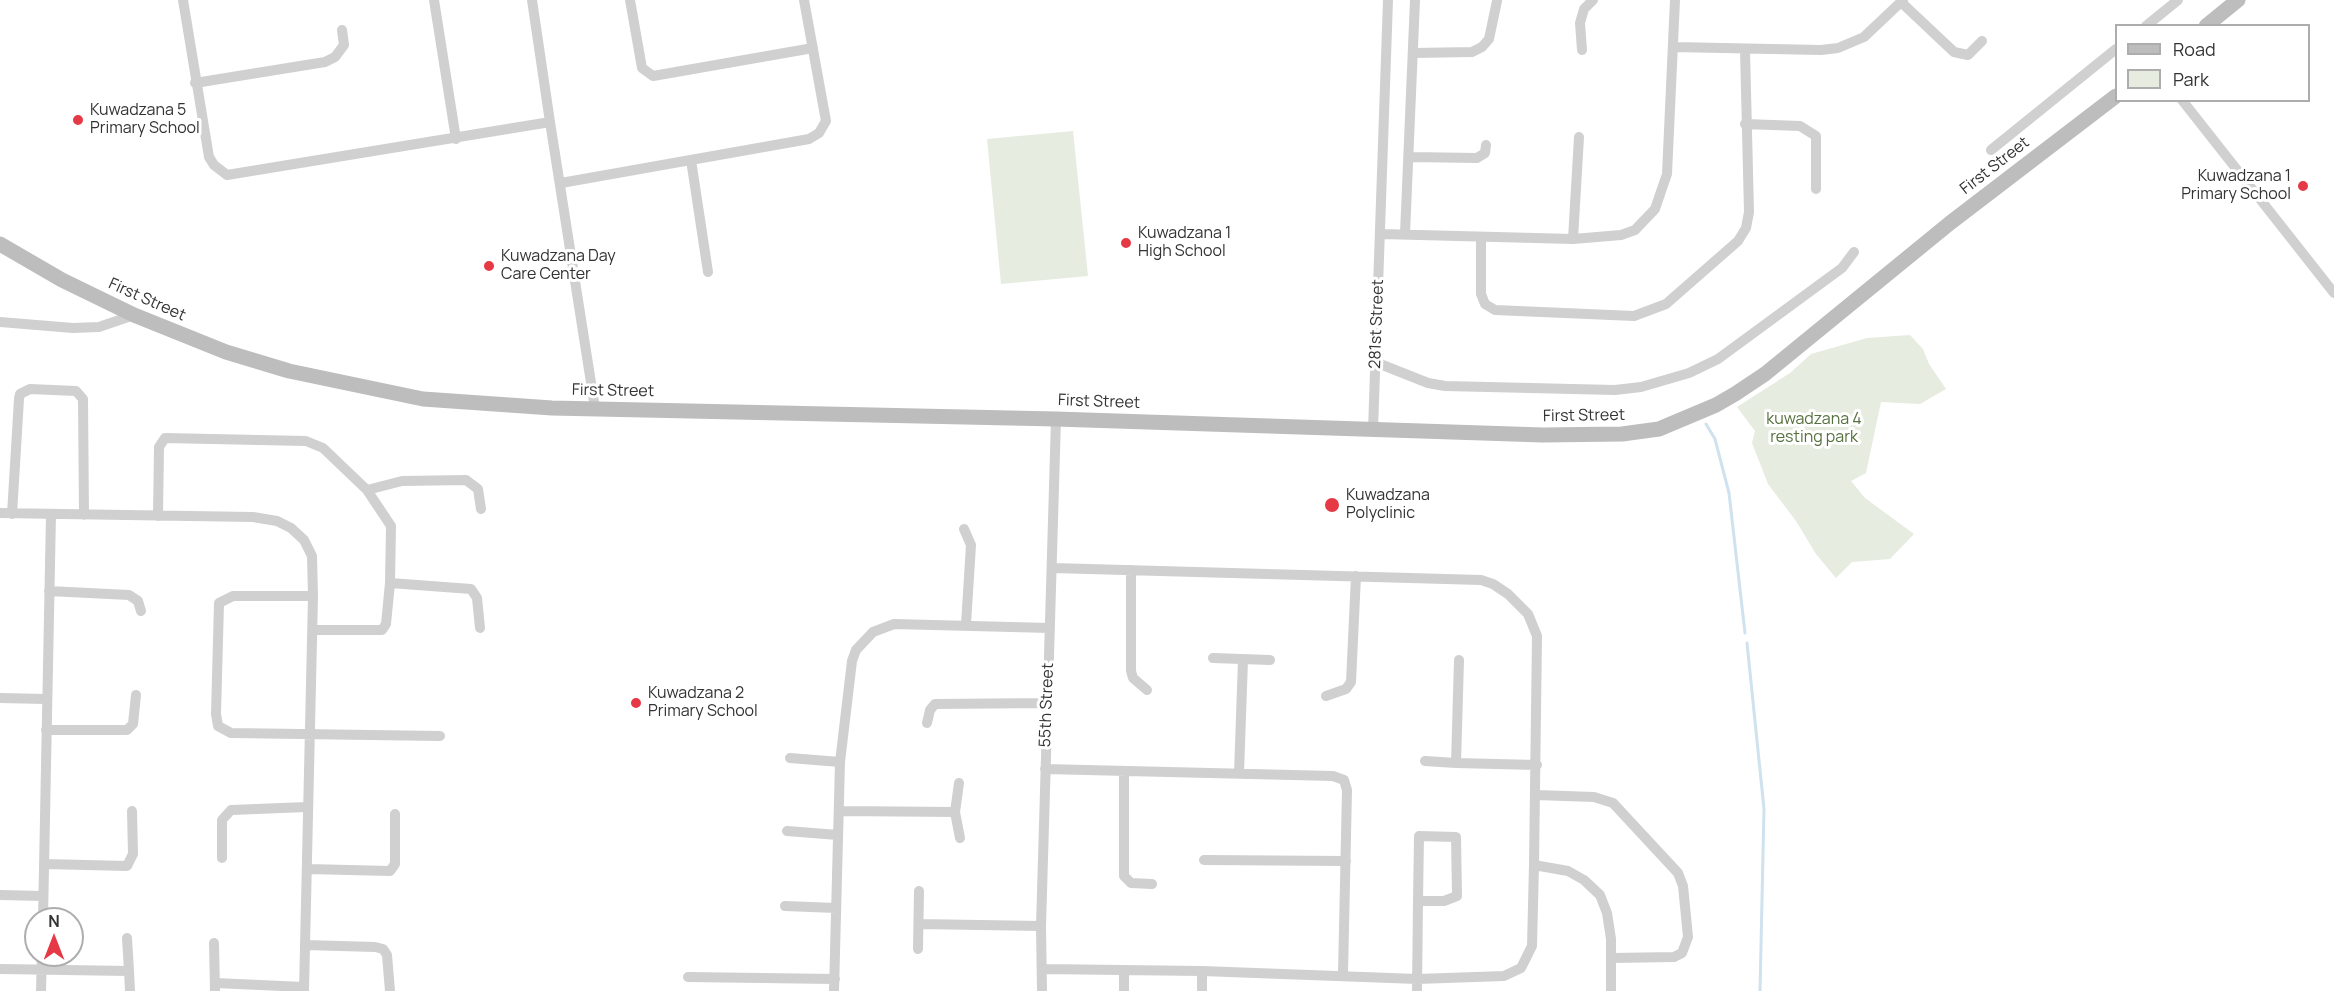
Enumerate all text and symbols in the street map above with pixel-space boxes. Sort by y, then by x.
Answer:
legend [2115,24,2310,102]
text: Road [2173,37,2216,61]
text: Park [2173,67,2209,91]
place label: Kuwadzana 5 Primary School [90,101,200,139]
marker: Kuwadzana 5 Primary School [71,113,85,127]
street label: First Street [1957,133,2033,199]
place label: Kuwadzana 1 Primary School [2181,167,2291,205]
marker: Kuwadzana 1 Primary School [2296,179,2310,193]
place label: Kuwadzana 1 High School [1138,224,1231,262]
marker: Kuwadzana 1 High School [1119,236,1133,250]
place label: Kuwadzana Day Care Center [501,247,616,285]
marker: Kuwadzana Day Care Center [482,259,496,273]
street label: First Street [106,275,188,325]
street label: 281st Street [1366,279,1388,369]
street label: First Street [572,381,654,401]
street label: First Street [1058,391,1140,413]
street label: First Street [1543,406,1625,426]
park label: kuwadzana 4 resting park [1766,410,1862,448]
place label: Kuwadzana Polyclinic [1346,486,1430,524]
marker: Kuwadzana Polyclinic [1323,496,1341,514]
street label: 55th Street [1036,662,1058,748]
place label: Kuwadzana 2 Primary School [648,684,758,722]
marker: Kuwadzana 2 Primary School [629,696,643,710]
north arrow [24,907,84,967]
text: N [48,910,60,932]

